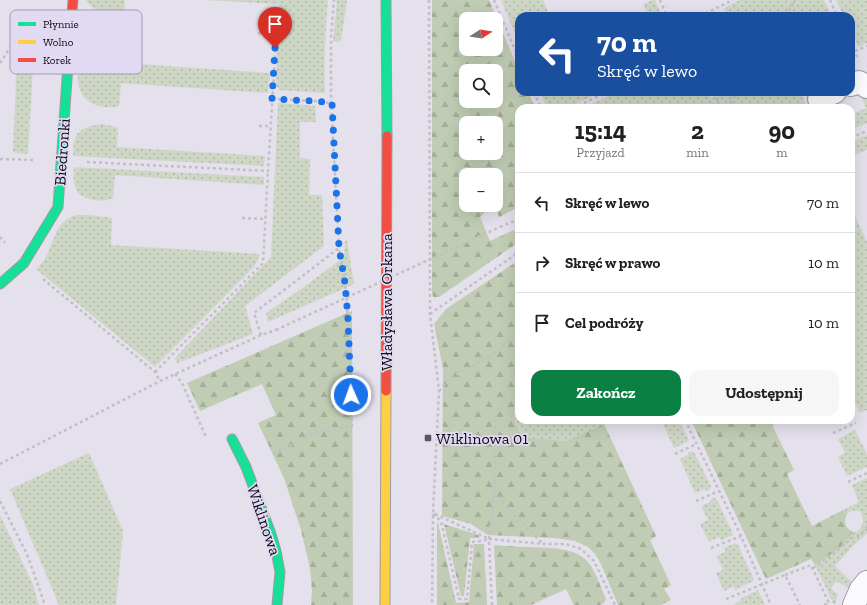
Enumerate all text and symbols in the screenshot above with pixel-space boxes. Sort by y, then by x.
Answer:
pin [258,7.0,292,48]
legend [10,10,142,74]
north arrow [459,12,503,56]
map controls [459,12,503,212]
icon: arrive [264,13,286,35]
text: Płynnie [43,18,79,31]
text: 70 m [597,26,657,59]
icon: left [531,28,583,80]
text: Wolno [43,36,74,49]
text: Korek [43,54,71,67]
text: Skręć w lewo [597,60,697,82]
button: search [459,64,503,108]
button: + [459,116,503,160]
text: 15:14 [575,116,626,145]
text: 2 [691,116,704,145]
text: 90 [768,116,795,145]
street label: Biedronki [50,117,74,186]
text: Przyjazd [577,145,625,160]
text: min [686,145,709,160]
text: m [776,145,787,160]
button: − [459,168,503,212]
icon: left [531,192,553,214]
text: Skręć w lewo [565,194,649,212]
text: 70 m [807,194,839,212]
street label: Władysława Orkana [377,233,396,371]
icon: right [531,252,553,274]
text: Skręć w prawo [565,254,660,272]
text: 10 m [808,254,839,272]
icon: arrive [531,312,553,334]
text: Cel podróży [565,314,643,332]
text: 10 m [808,314,839,332]
button: Zakończ [531,370,681,416]
button: Udostępnij [689,370,839,416]
position arrow [330,374,372,416]
place label: Wiklinowa 01 [436,429,528,448]
marker: Wiklinowa 01 [423,433,433,443]
street label: Wiklinowa [243,482,285,558]

